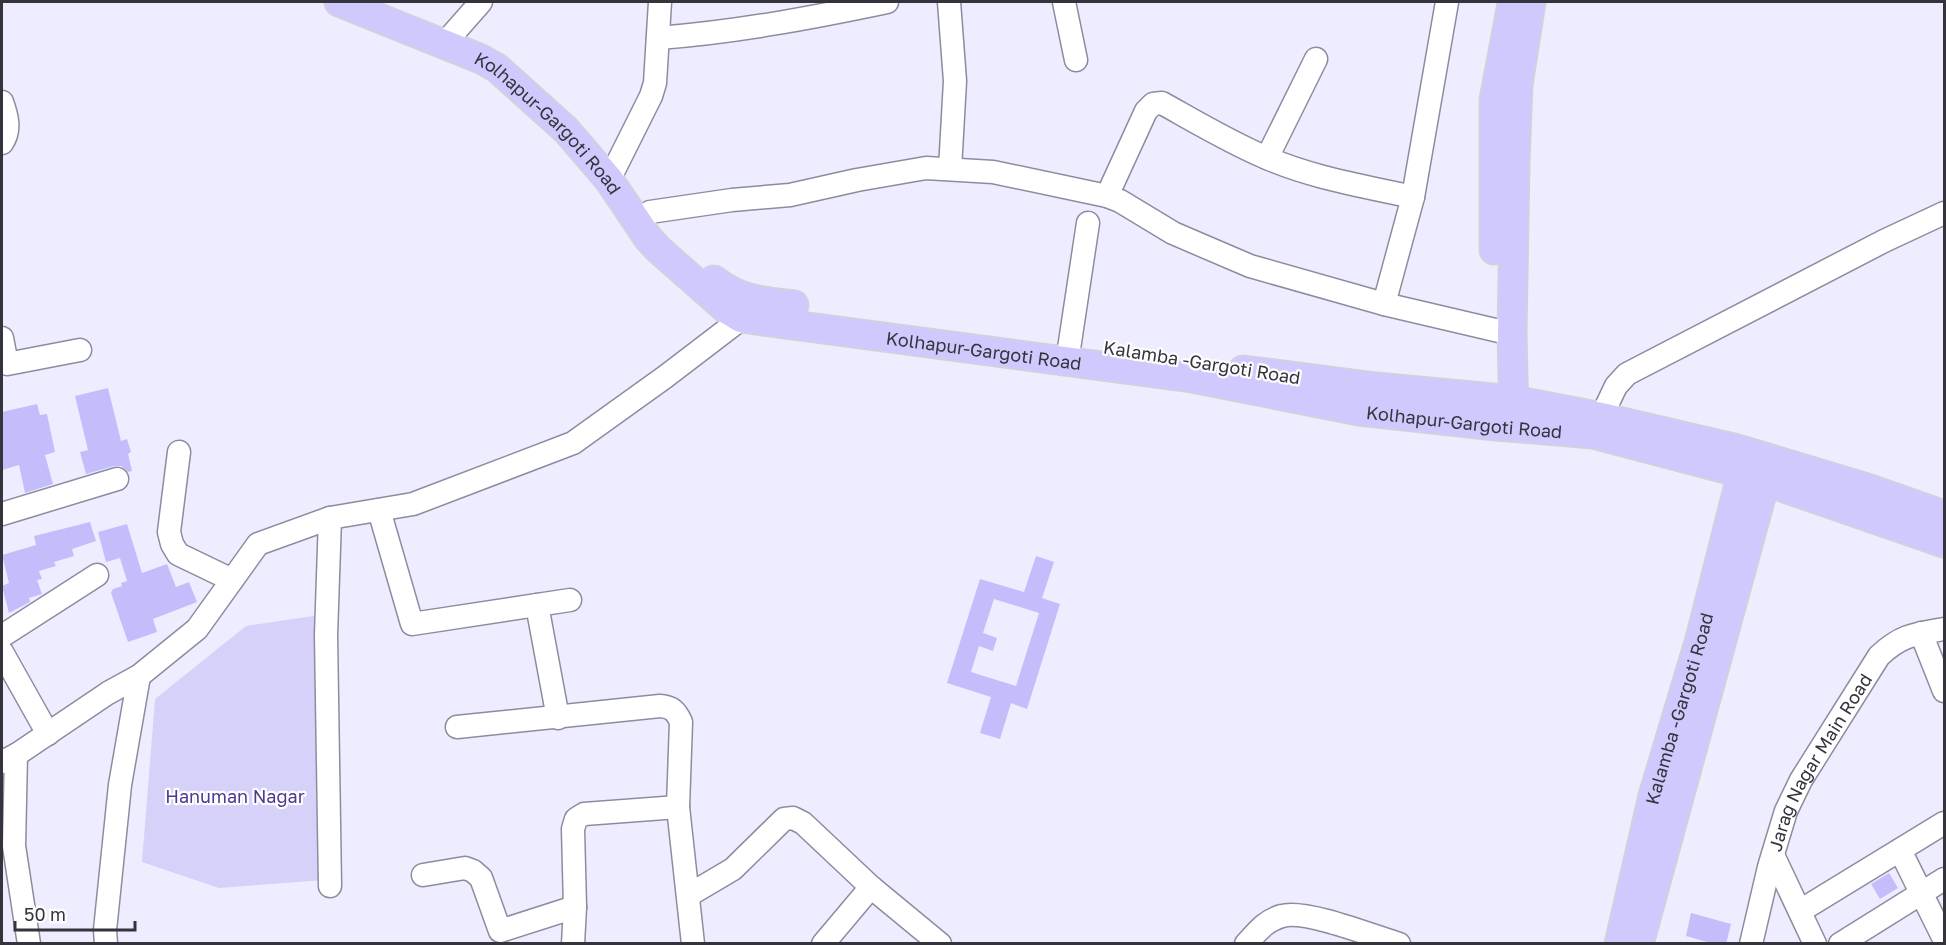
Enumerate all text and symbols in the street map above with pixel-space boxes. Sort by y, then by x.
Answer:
street label: Kolhapur-Gargoti Road [471,47,626,198]
street label: Kolhapur-Gargoti Road [885,326,1083,374]
street label: Kalamba -Gargoti Road [1102,336,1302,388]
street label: Kolhapur-Gargoti Road [1365,401,1563,442]
street label: Kalamba -Gargoti Road [1640,610,1717,807]
street label: Jarag Nagar Main Road [1763,669,1876,854]
park label: Hanuman Nagar [165,785,305,807]
scale bar [15,894,135,932]
text: 50 m [24,903,66,925]

